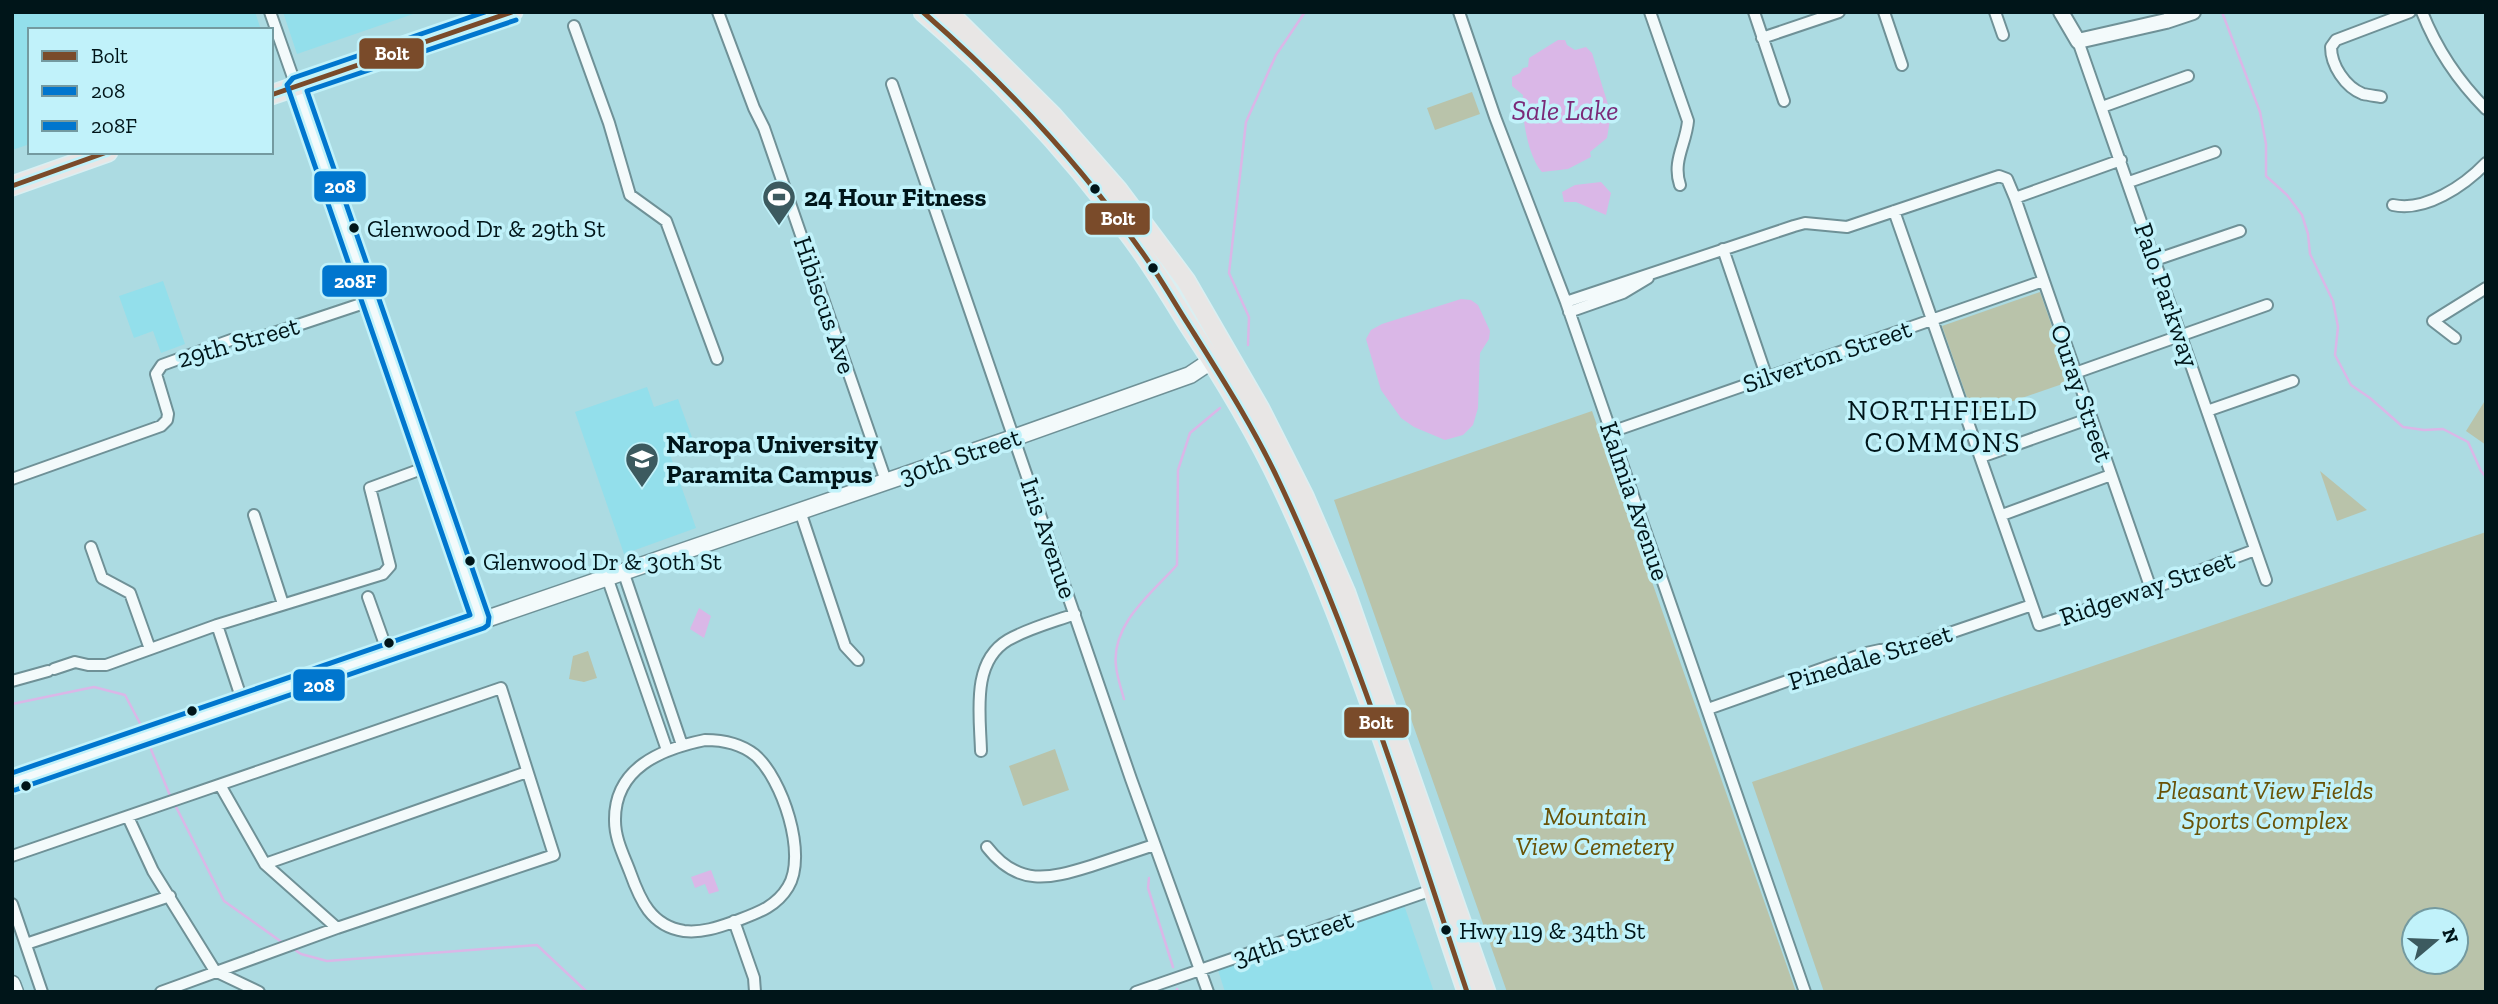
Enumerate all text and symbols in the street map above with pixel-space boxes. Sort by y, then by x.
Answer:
legend [28,28,273,154]
line badge: Bolt [358,37,425,70]
text: Bolt [375,42,410,65]
text: Bolt [91,43,128,68]
text: 208 [91,78,125,103]
water label: Sale Lake [1511,94,1619,127]
text: 208F [91,113,137,138]
line badge: 208 [313,170,367,203]
text: 208 [324,175,356,198]
sports icon: 24 Hour Fitness [760,178,798,227]
place label: 24 Hour Fitness [804,181,986,213]
unlabelled marker [1088,182,1102,196]
line badge: Bolt [1084,202,1151,236]
text: Bolt [1101,207,1136,230]
place label: Glenwood Dr & 29th St [367,214,605,243]
street label: Palo Parkway [2127,219,2207,372]
marker: Glenwood Dr & 29th St [347,221,361,235]
street label: Hibiscus Ave [787,232,863,378]
unlabelled marker [1146,261,1160,275]
line badge: 208F [321,264,388,298]
text: 208F [334,270,376,293]
street label: 29th Street [173,309,303,375]
street label: Silverton Street [1739,312,1916,400]
street label: Ouray Street [2044,320,2121,466]
district label: NORTHFIELD COMMONS [1847,394,2039,459]
street label: Kalmia Avenue [1593,417,1677,585]
street label: 30th Street [895,420,1025,492]
place label: Naropa University Paramita Campus [666,428,878,490]
school or university icon: Naropa University Paramita Campus [623,440,661,489]
street label: Iris Avenue [1013,473,1085,603]
street label: Ridgeway Street [2055,543,2239,633]
place label: Glenwood Dr & 30th St [483,547,722,576]
marker: Glenwood Dr & 30th St [463,554,477,568]
street label: Pinedale Street [1784,617,1956,697]
unlabelled marker [382,636,396,650]
line badge: 208 [292,668,346,702]
text: 208 [303,674,335,697]
unlabelled marker [185,704,199,718]
line badge: Bolt [1343,706,1410,739]
text: Bolt [1359,711,1394,734]
park label: Pleasant View Fields Sports Complex [2156,774,2374,836]
unlabelled marker [19,779,33,793]
park label: Mountain View Cemetery [1516,800,1674,862]
street label: 34th Street [1229,902,1358,973]
north arrow [2400,906,2470,976]
place label: Hwy 119 & 34th St [1459,916,1646,945]
marker: Hwy 119 & 34th St [1439,923,1453,937]
text: N [2437,925,2464,946]

